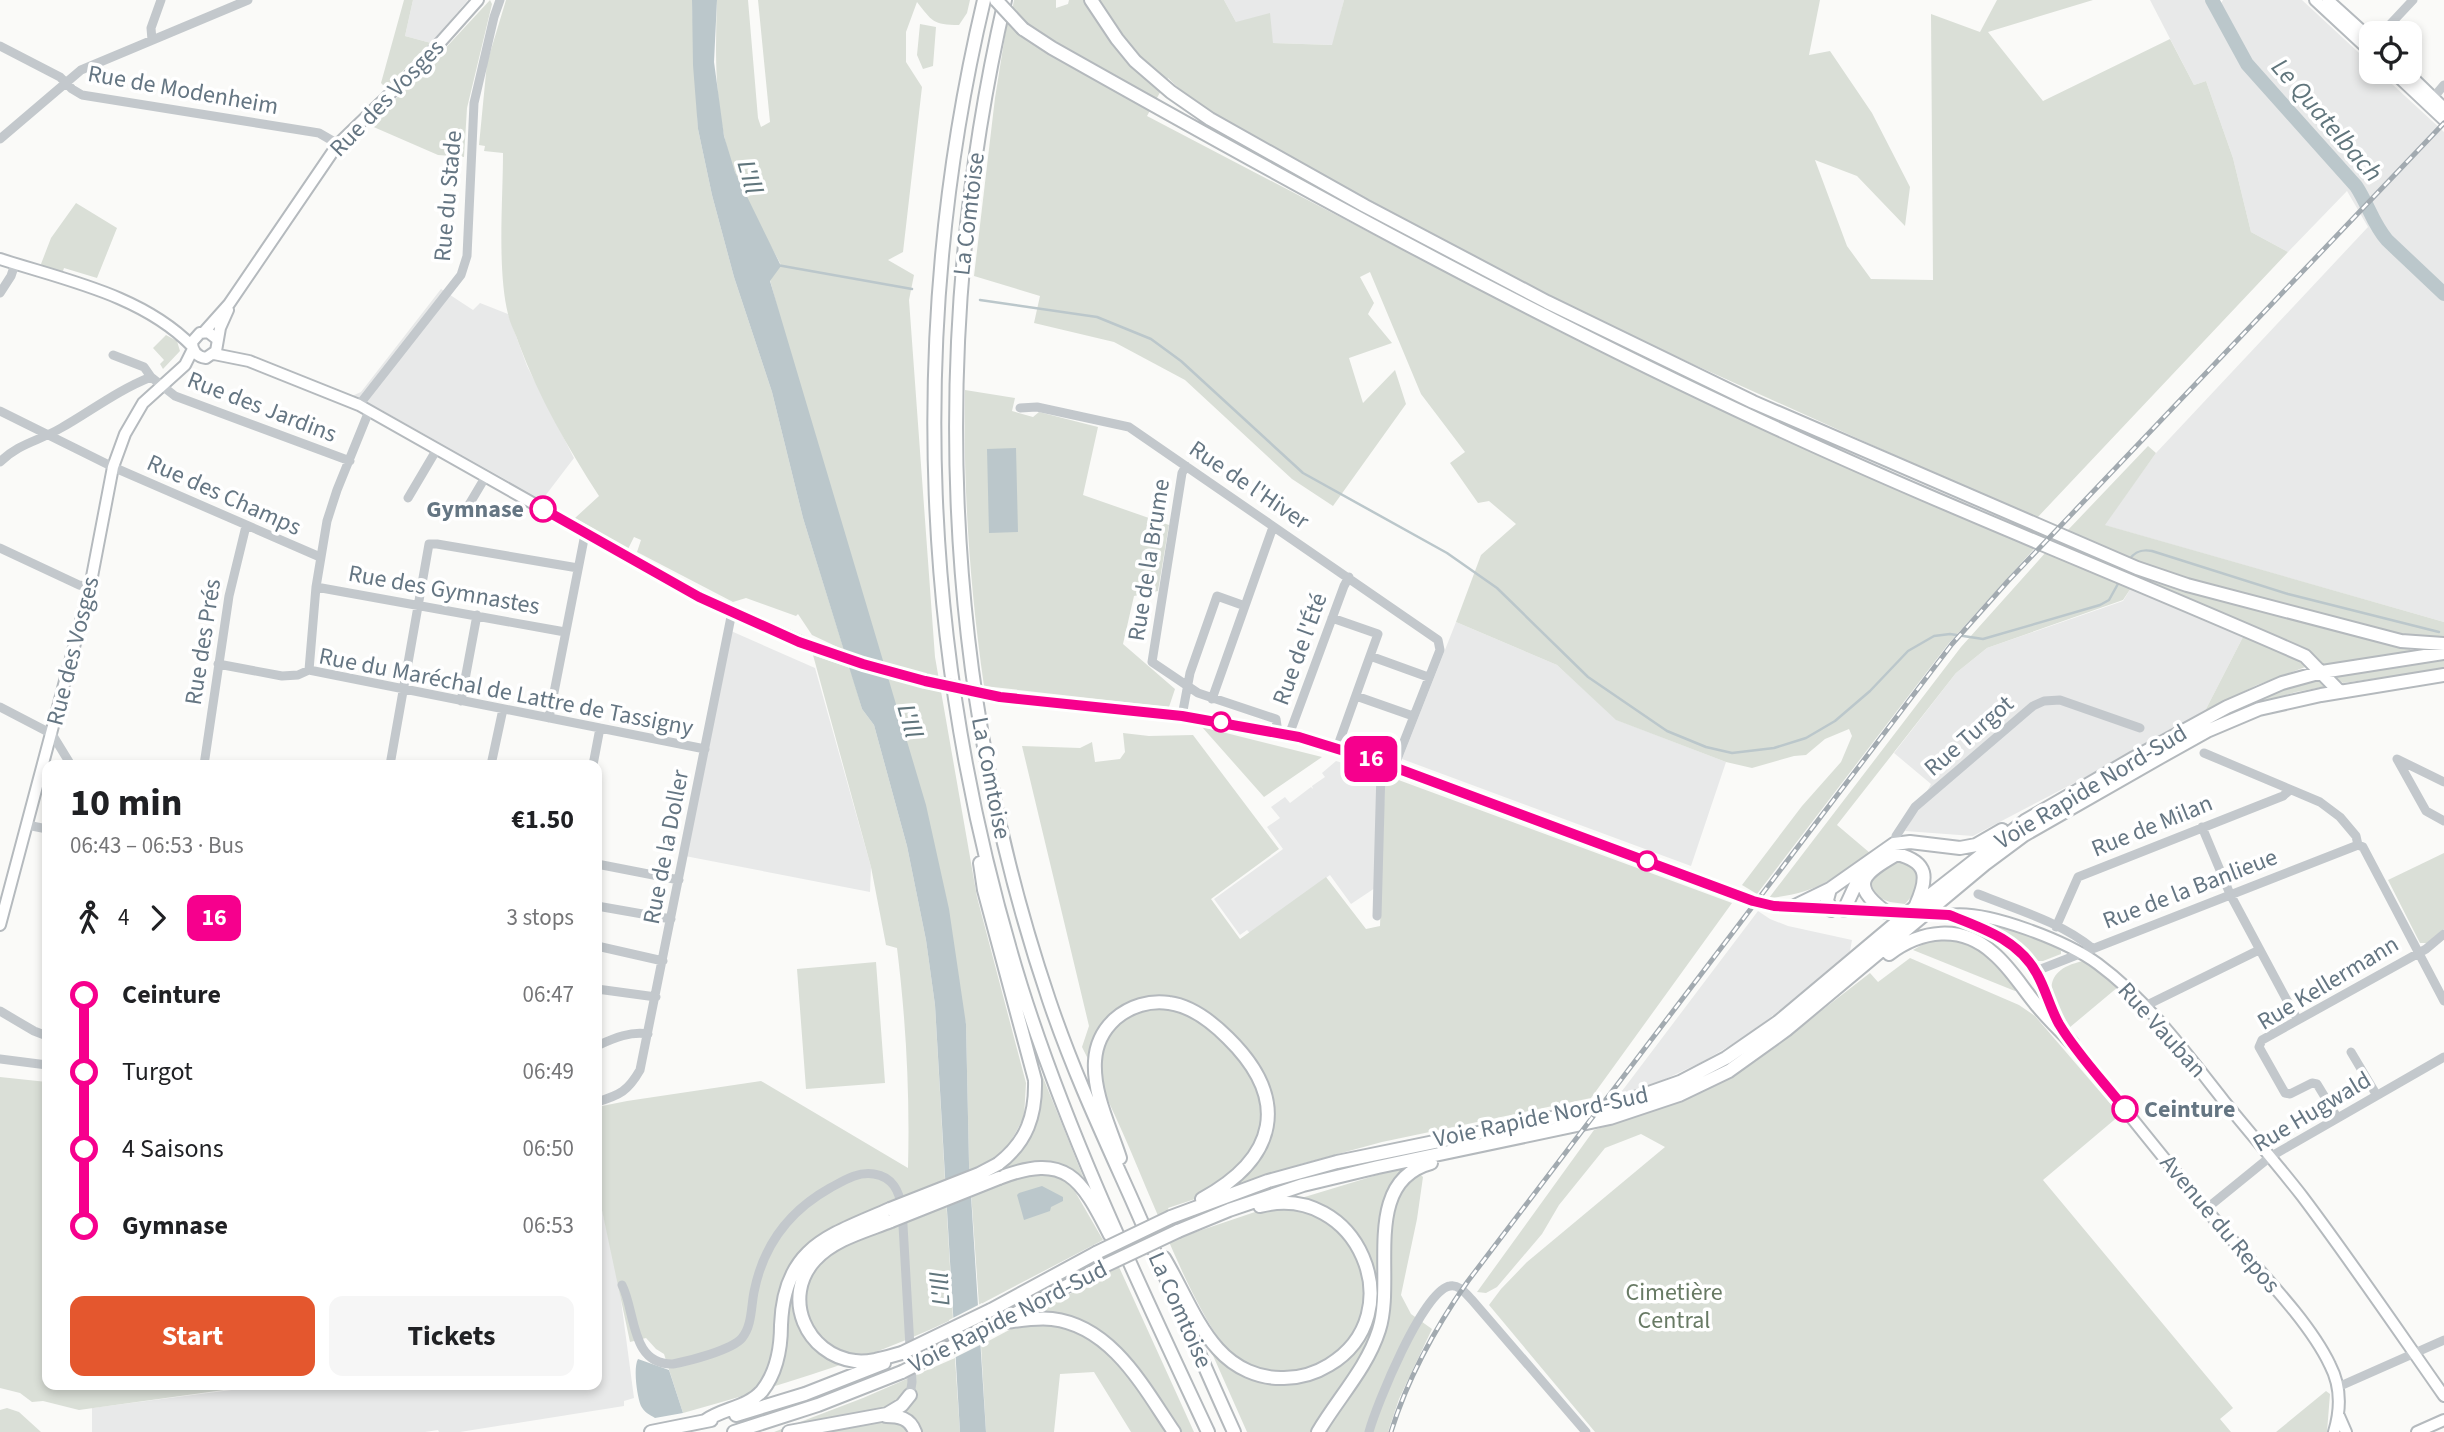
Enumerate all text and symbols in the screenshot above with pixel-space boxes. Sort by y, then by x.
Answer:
map controls [2359,21,2422,84]
button: locate [2359,21,2422,84]
street label: Rue des Vosges [322,31,452,165]
water label: Le Quatelbach [2263,50,2391,190]
street label: Rue de Modenheim [85,56,281,124]
street label: Rue du Stade [425,129,471,263]
street label: La Comtoise [944,150,994,278]
water label: L'Ill [728,156,773,199]
street label: Rue des Jardins [182,362,342,452]
street label: Rue de l'Hiver [1182,432,1317,539]
street label: Rue des Champs [141,445,307,545]
street label: Rue de la Brume [1119,476,1179,644]
place label: Gymnase [426,492,524,527]
marker: Gymnase [530,496,556,522]
street label: Rue des Gymnastes [345,556,543,624]
street label: Rue des Vosges [38,573,108,729]
street label: Rue des Prés [176,576,230,708]
street label: Rue de l'Été [1263,588,1337,710]
street label: Rue du Maréchal de Lattre de Tassigny [316,638,696,746]
street label: Rue Turgot [1916,687,2022,785]
water label: L'Ill [888,700,933,743]
unlabelled marker [1211,712,1231,732]
street label: La Comtoise [962,714,1020,842]
street label: Voie Rapide Nord-Sud [1988,716,2194,858]
line badge: 16 [1340,736,1402,782]
text: 16 [1358,741,1384,776]
street label: Rue de la Doller [634,766,698,927]
text: 10 min [70,776,183,830]
street label: Rue de Milan [2086,786,2218,866]
text: €1.50 [511,801,574,838]
text: 06:43 – 06:53 · Bus [70,829,244,862]
street label: Rue de la Banlieue [2098,840,2282,938]
unlabelled marker [1637,851,1657,871]
icon: walk [70,899,108,937]
icon: forward [139,899,177,937]
text: 16 [201,900,227,935]
text: 4 [118,901,129,934]
text: 3 stops [507,901,574,934]
street label: Rue Kellermann [2251,927,2405,1039]
street label: Rue Vauban [2109,974,2215,1086]
text: Ceinture [122,976,221,1013]
text: 06:47 [523,978,574,1011]
text: Turgot [122,1053,193,1090]
text: 06:49 [523,1055,574,1088]
street label: Rue Hugwald [2246,1063,2378,1161]
street label: Voie Rapide Nord-Sud [1430,1077,1652,1157]
place label: Ceinture [2144,1092,2235,1127]
marker: Ceinture [2112,1096,2138,1122]
text: 4 Saisons [122,1130,224,1167]
text: 06:50 [523,1132,574,1165]
street label: Avenue du Repos [2151,1147,2289,1301]
text: Gymnase [122,1207,228,1244]
text: 06:53 [523,1209,574,1242]
street label: La Comtoise [1139,1246,1221,1374]
street label: Voie Rapide Nord-Sud [903,1252,1113,1382]
water label: L'Ill [921,1271,959,1307]
park label: Cimetière Central [1625,1275,1723,1338]
button: Start [70,1296,315,1376]
button: Tickets [329,1296,574,1376]

